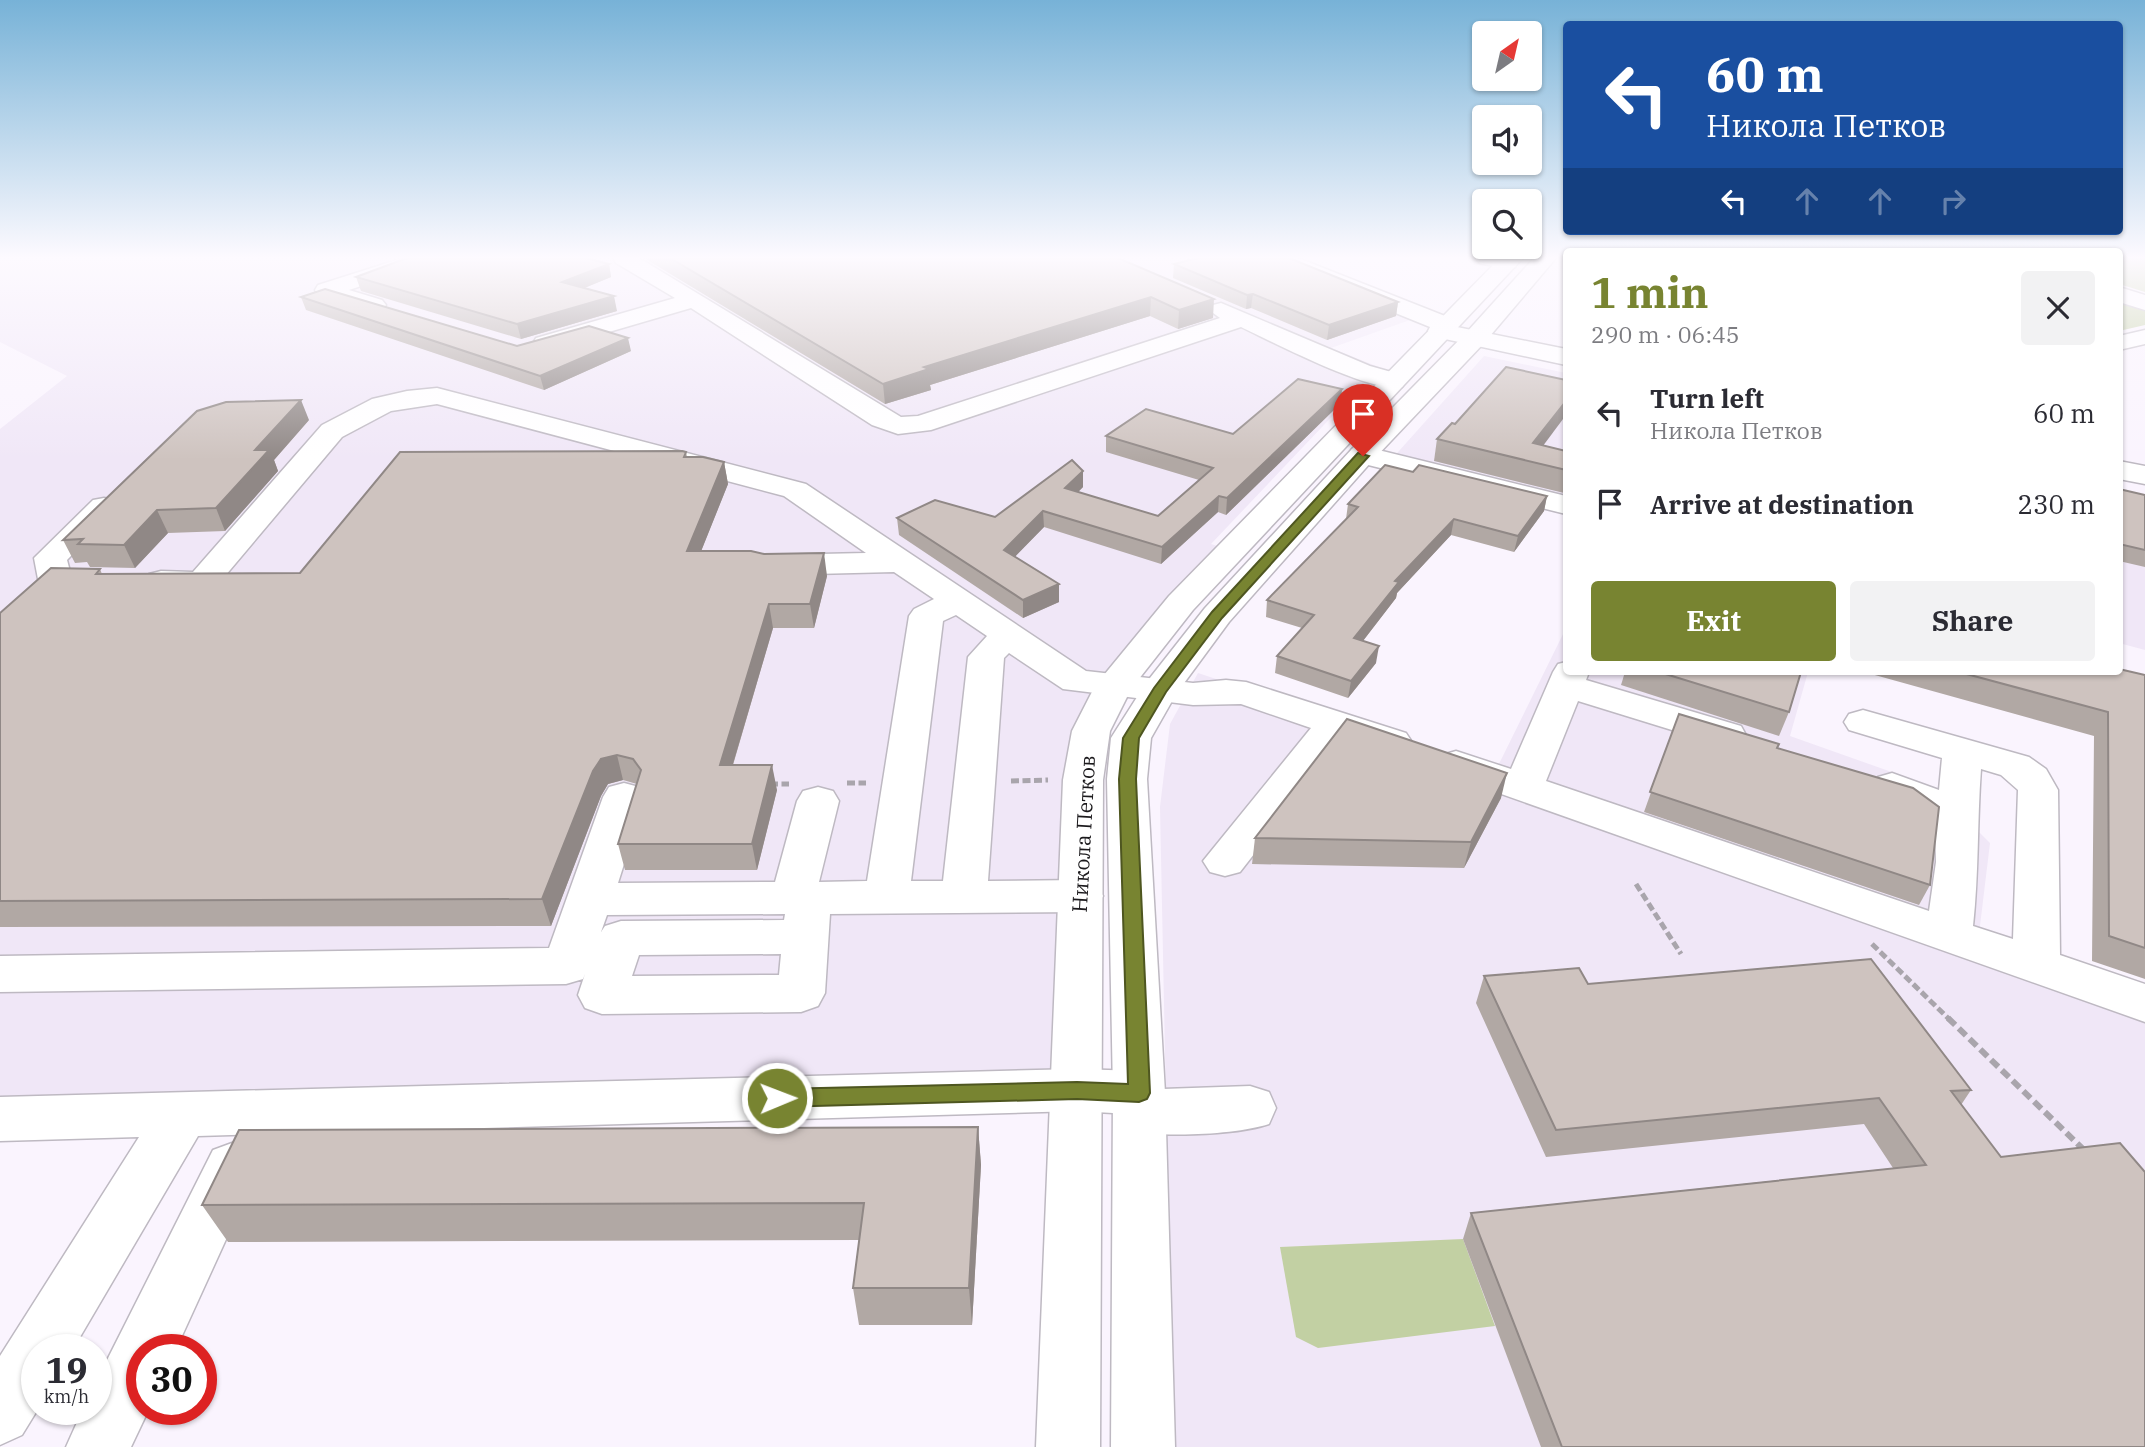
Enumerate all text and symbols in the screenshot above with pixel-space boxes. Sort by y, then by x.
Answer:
north arrow [1472,21,1542,91]
map controls [1472,21,1542,259]
text: 60 m [1706,42,1824,105]
icon: left [1591,49,1682,140]
text: Никола Петков [1706,104,1946,146]
button: sound [1472,105,1542,175]
icon: left [1715,182,1753,220]
icon: ahead [1788,182,1826,220]
icon: ahead [1861,182,1899,220]
icon: right [1934,182,1972,220]
button: search [1472,189,1542,259]
text: 1 min [1591,265,1709,320]
button: close [2021,271,2095,345]
text: 290 m · 06:45 [1591,319,1740,349]
text: Turn left [1650,381,1764,415]
pin [1333,384,1393,456]
icon: left [1591,394,1629,432]
icon: arrive [1344,395,1382,433]
text: 60 m [2033,396,2095,430]
text: Никола Петков [1650,415,1823,445]
icon: arrive [1591,485,1629,523]
text: Arrive at destination [1650,487,1914,521]
text: 230 m [2017,487,2095,521]
button: Exit [1591,581,1836,661]
button: Share [1850,581,2095,661]
street label: Никола Петков [1065,755,1101,913]
position arrow [740,1061,814,1135]
speed limit sign: 30 [126,1334,217,1425]
text: 19 [45,1347,88,1393]
text: km/h [44,1385,89,1408]

